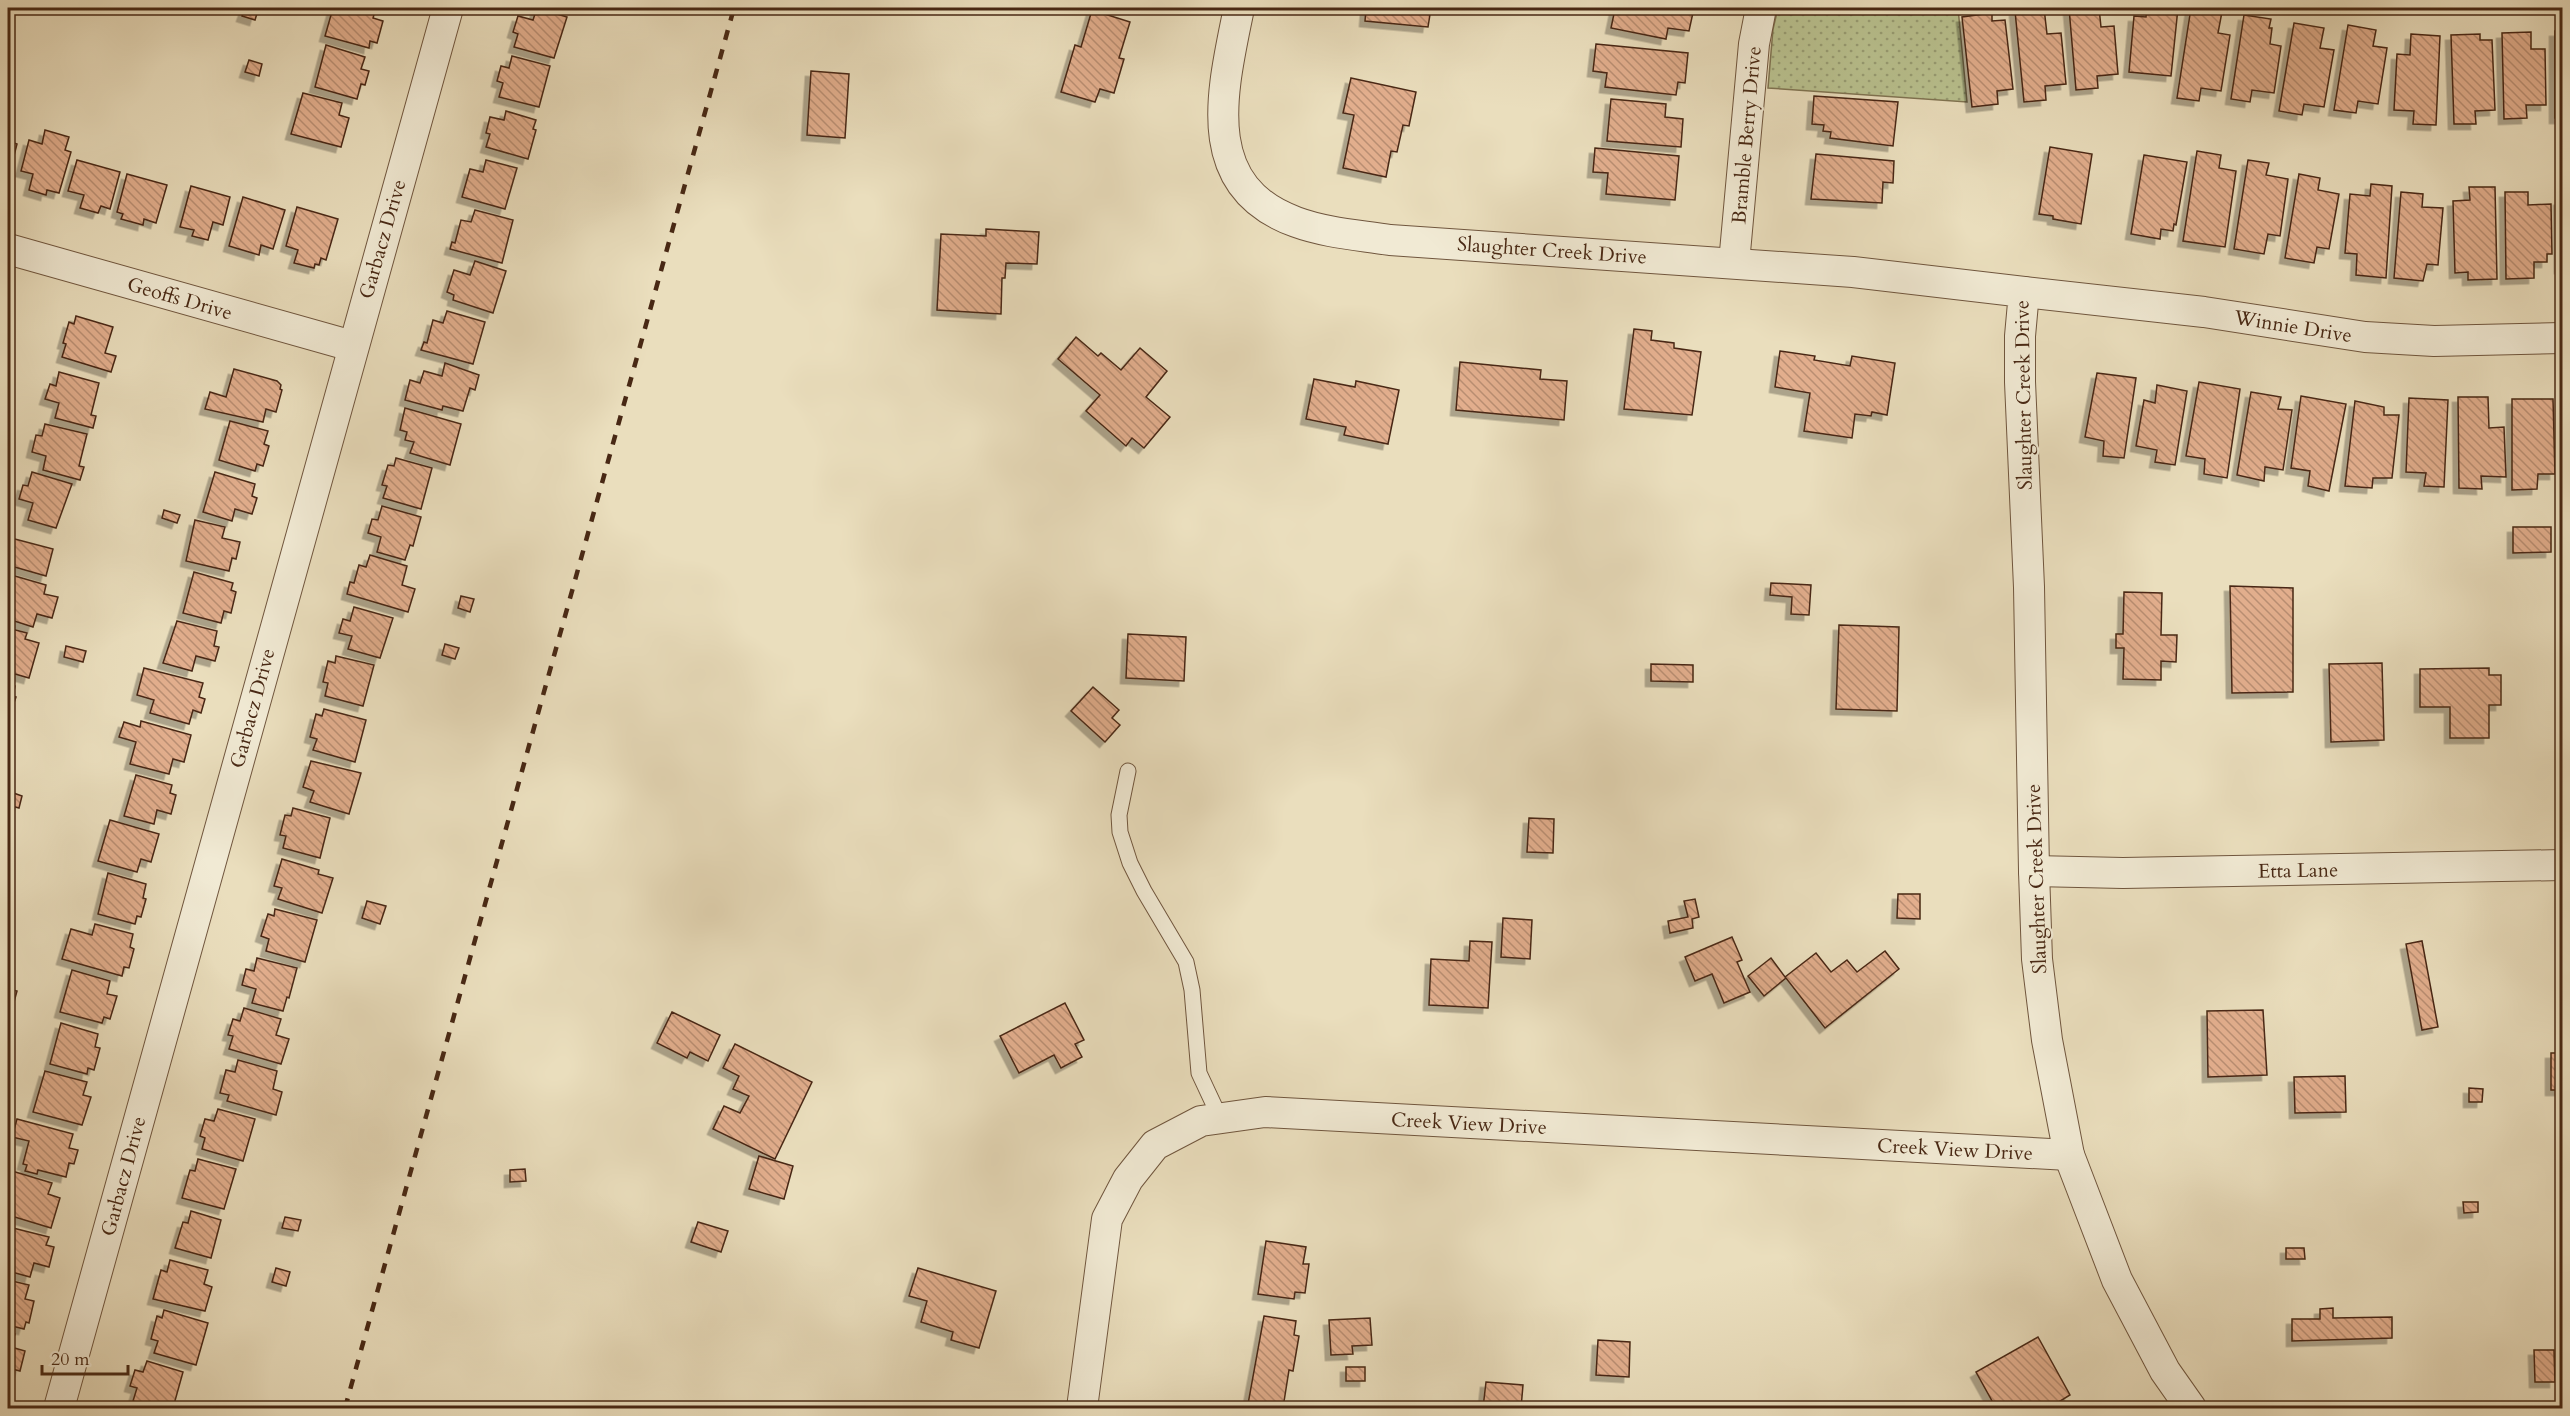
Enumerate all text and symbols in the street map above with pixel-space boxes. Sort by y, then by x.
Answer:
street label: Bramble Berry Drive [1725,45,1768,225]
street label: Garbacz Drive [353,176,412,302]
street label: Slaughter Creek Drive [1456,230,1648,271]
street label: Geoffs Drive [124,271,236,326]
street label: Slaughter Creek Drive [2008,300,2039,490]
street label: Winnie Drive [2231,304,2354,349]
street label: Garbacz Drive [224,645,281,771]
street label: Slaughter Creek Drive [2020,783,2053,974]
street label: Etta Lane [2258,856,2338,885]
street label: Creek View Drive [1390,1106,1548,1141]
street label: Garbacz Drive [95,1113,152,1239]
street label: Creek View Drive [1876,1132,2034,1167]
scale bar [42,1338,128,1376]
text: 20 m [51,1347,90,1372]

